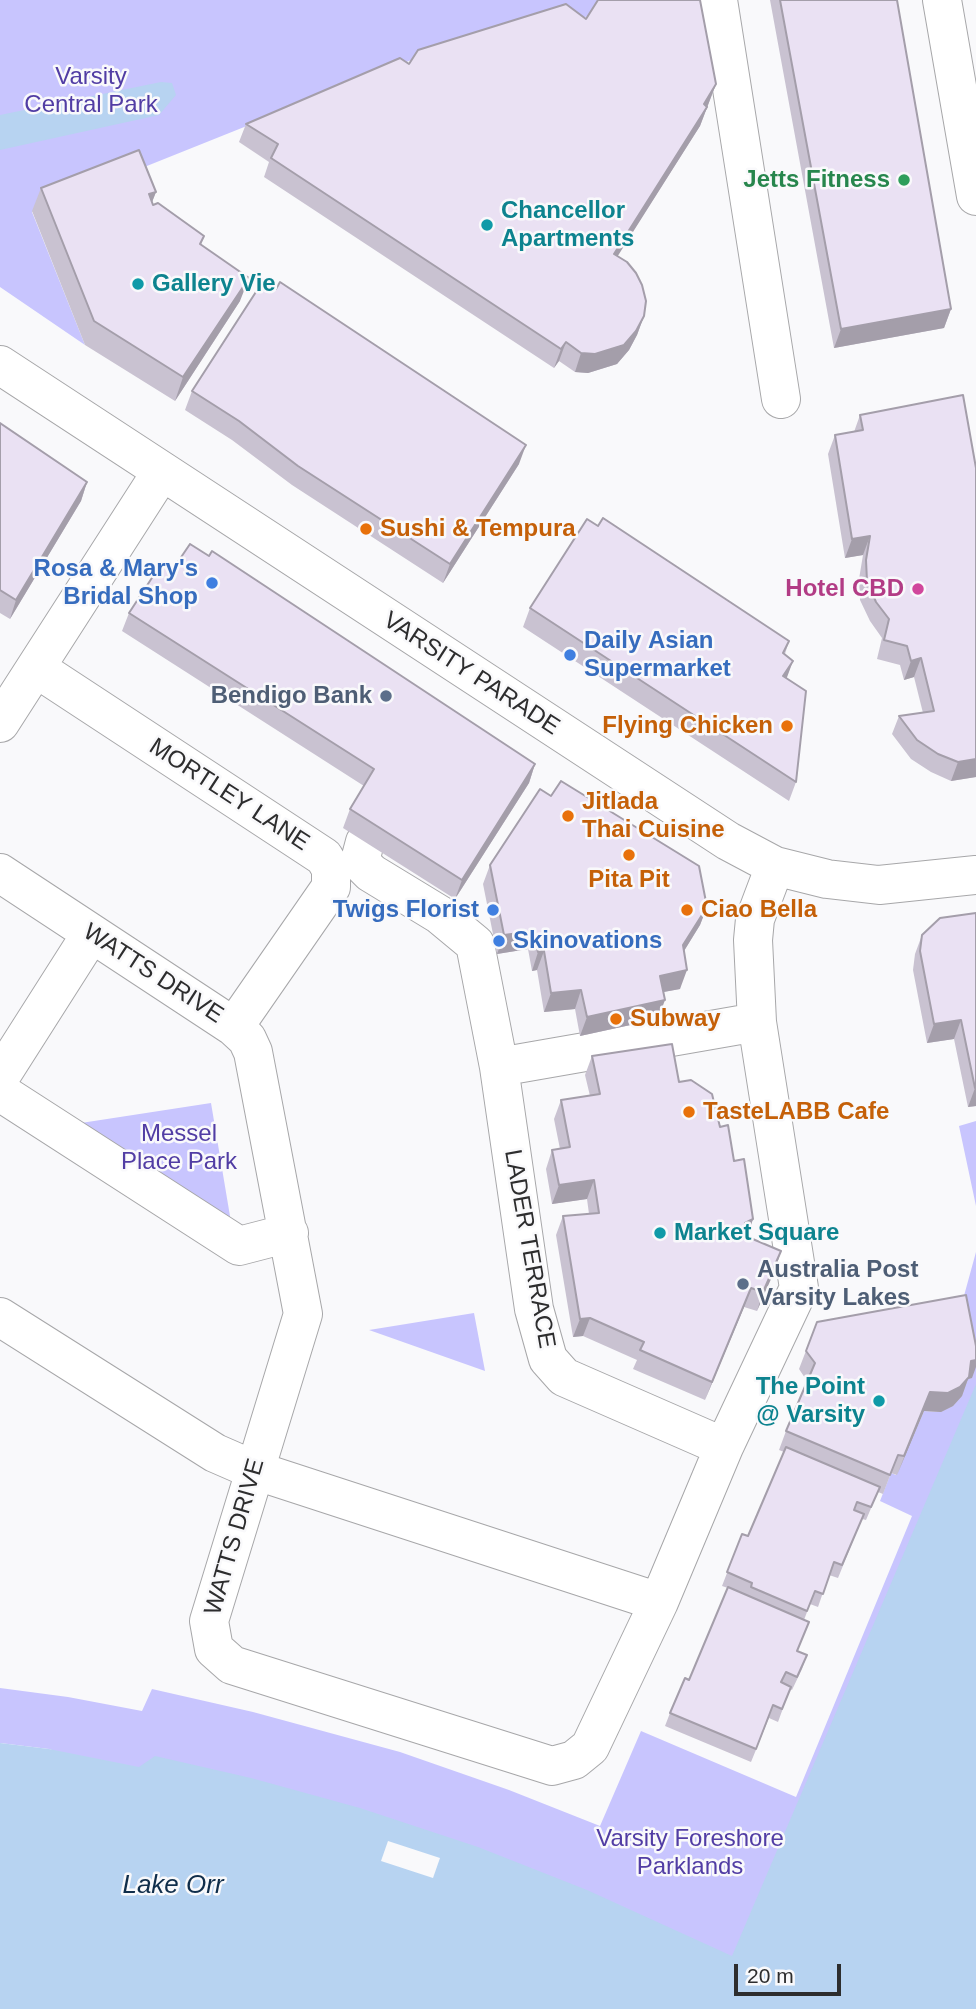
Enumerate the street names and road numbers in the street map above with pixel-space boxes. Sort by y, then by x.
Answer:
street label: VARSITY PARADE [377,606,565,742]
street label: MORTLEY LANE [144,733,314,857]
street label: WATTS DRIVE [78,918,228,1030]
street label: LADER TERRACE [497,1147,561,1351]
street label: WATTS DRIVE [199,1455,271,1619]

